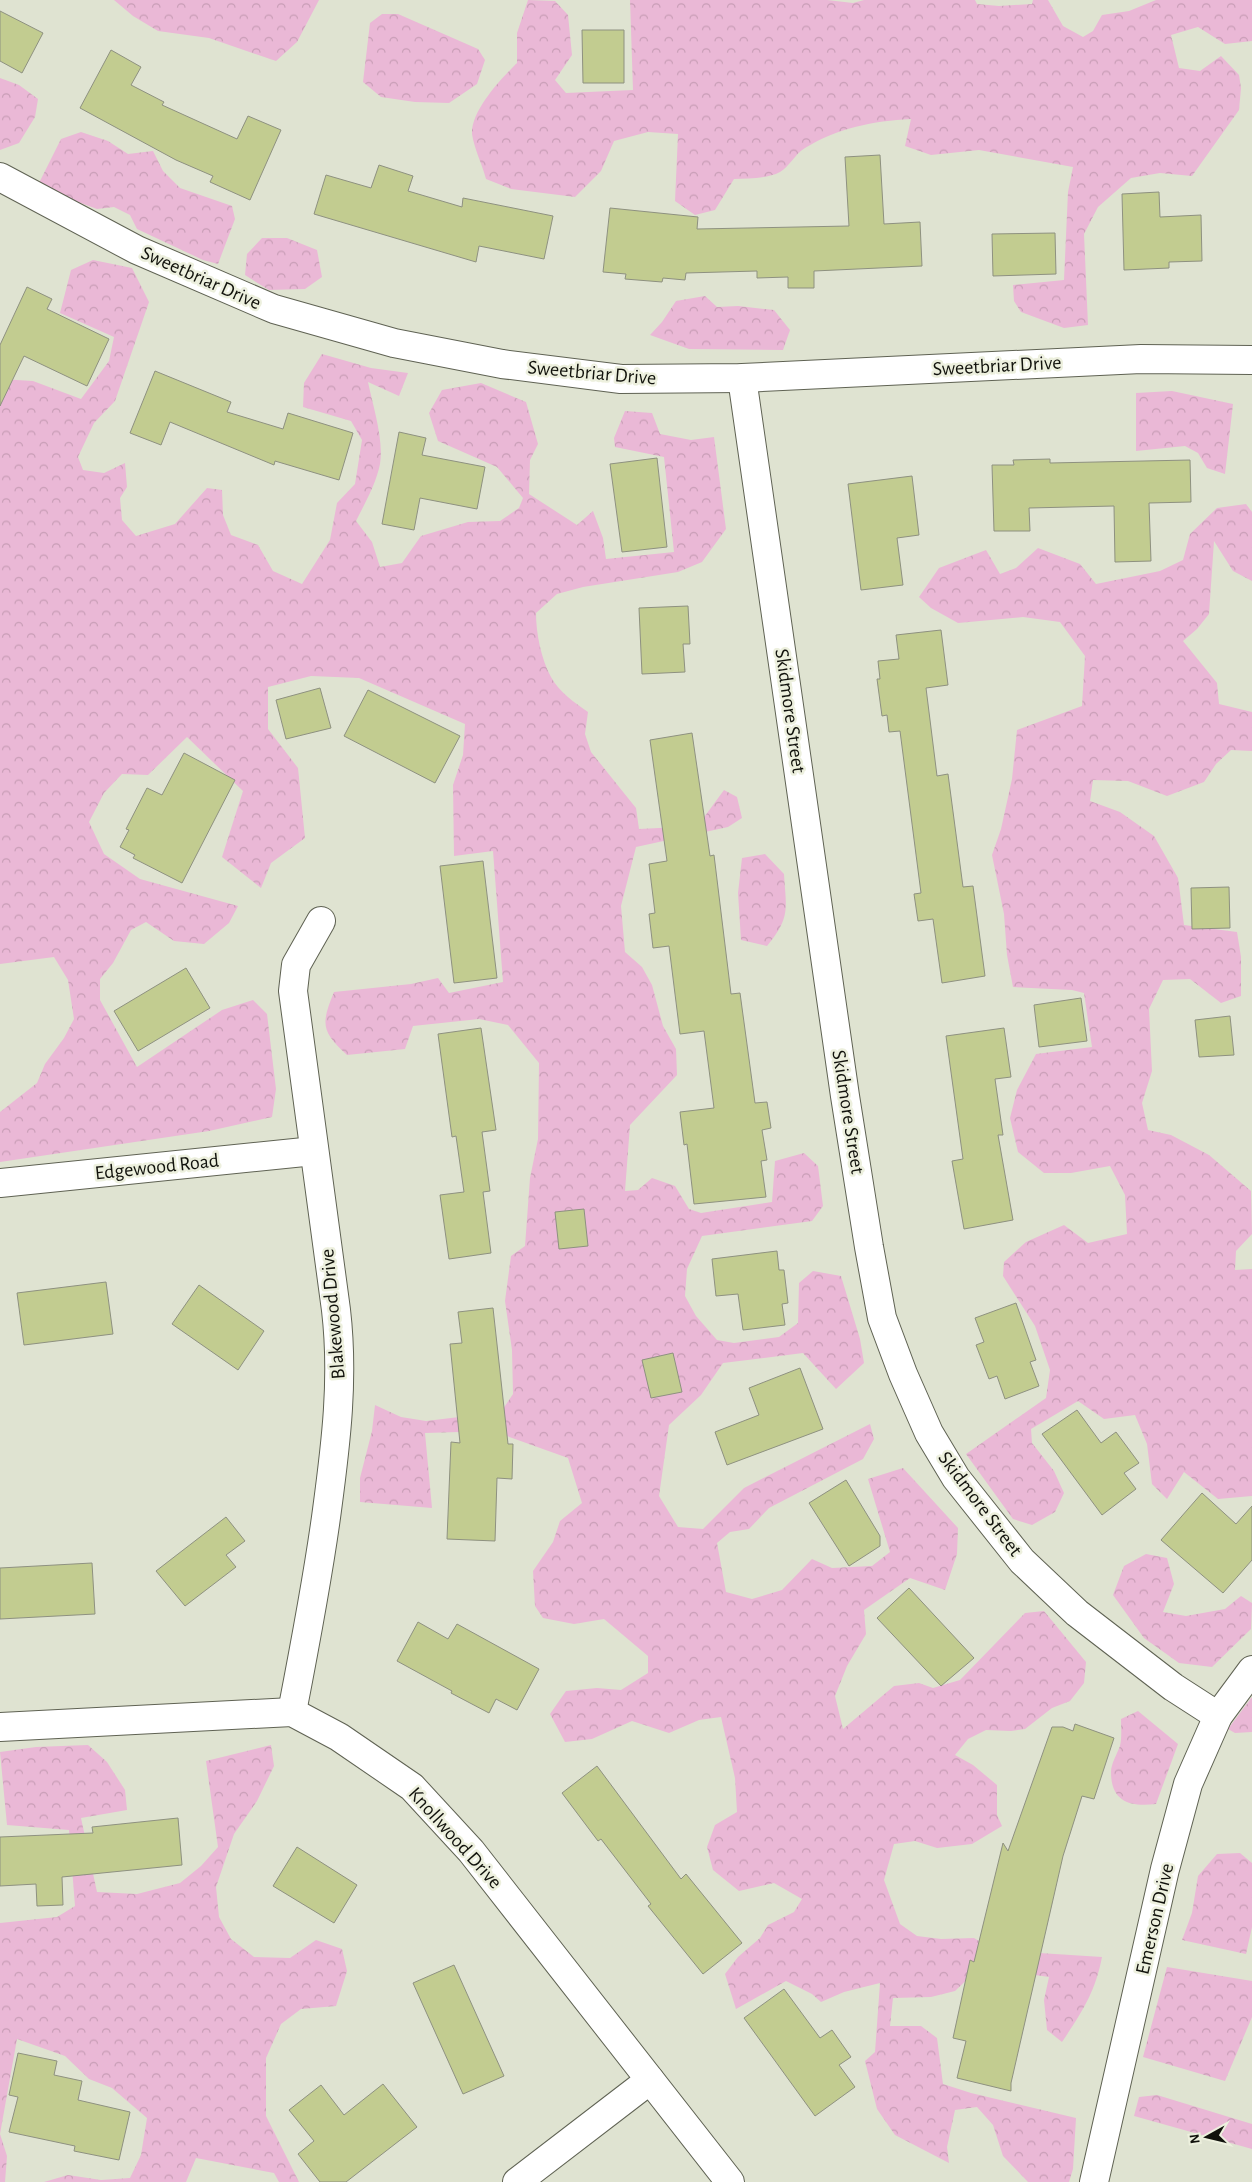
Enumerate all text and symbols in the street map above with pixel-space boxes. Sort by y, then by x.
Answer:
street label: Sweetbriar Drive [138,243,264,313]
street label: Sweetbriar Drive [932,353,1062,379]
street label: Sweetbriar Drive [527,357,657,389]
street label: Skidmore Street [771,648,809,775]
street label: Skidmore Street [828,1049,868,1176]
street label: Edgewood Road [94,1151,220,1183]
street label: Blakewood Drive [317,1248,349,1380]
street label: Skidmore Street [934,1448,1026,1561]
street label: Knollwood Drive [404,1783,506,1893]
street label: Emerson Drive [1133,1862,1177,1976]
north arrow [1182,2112,1232,2162]
text: N [1188,2133,1203,2144]

